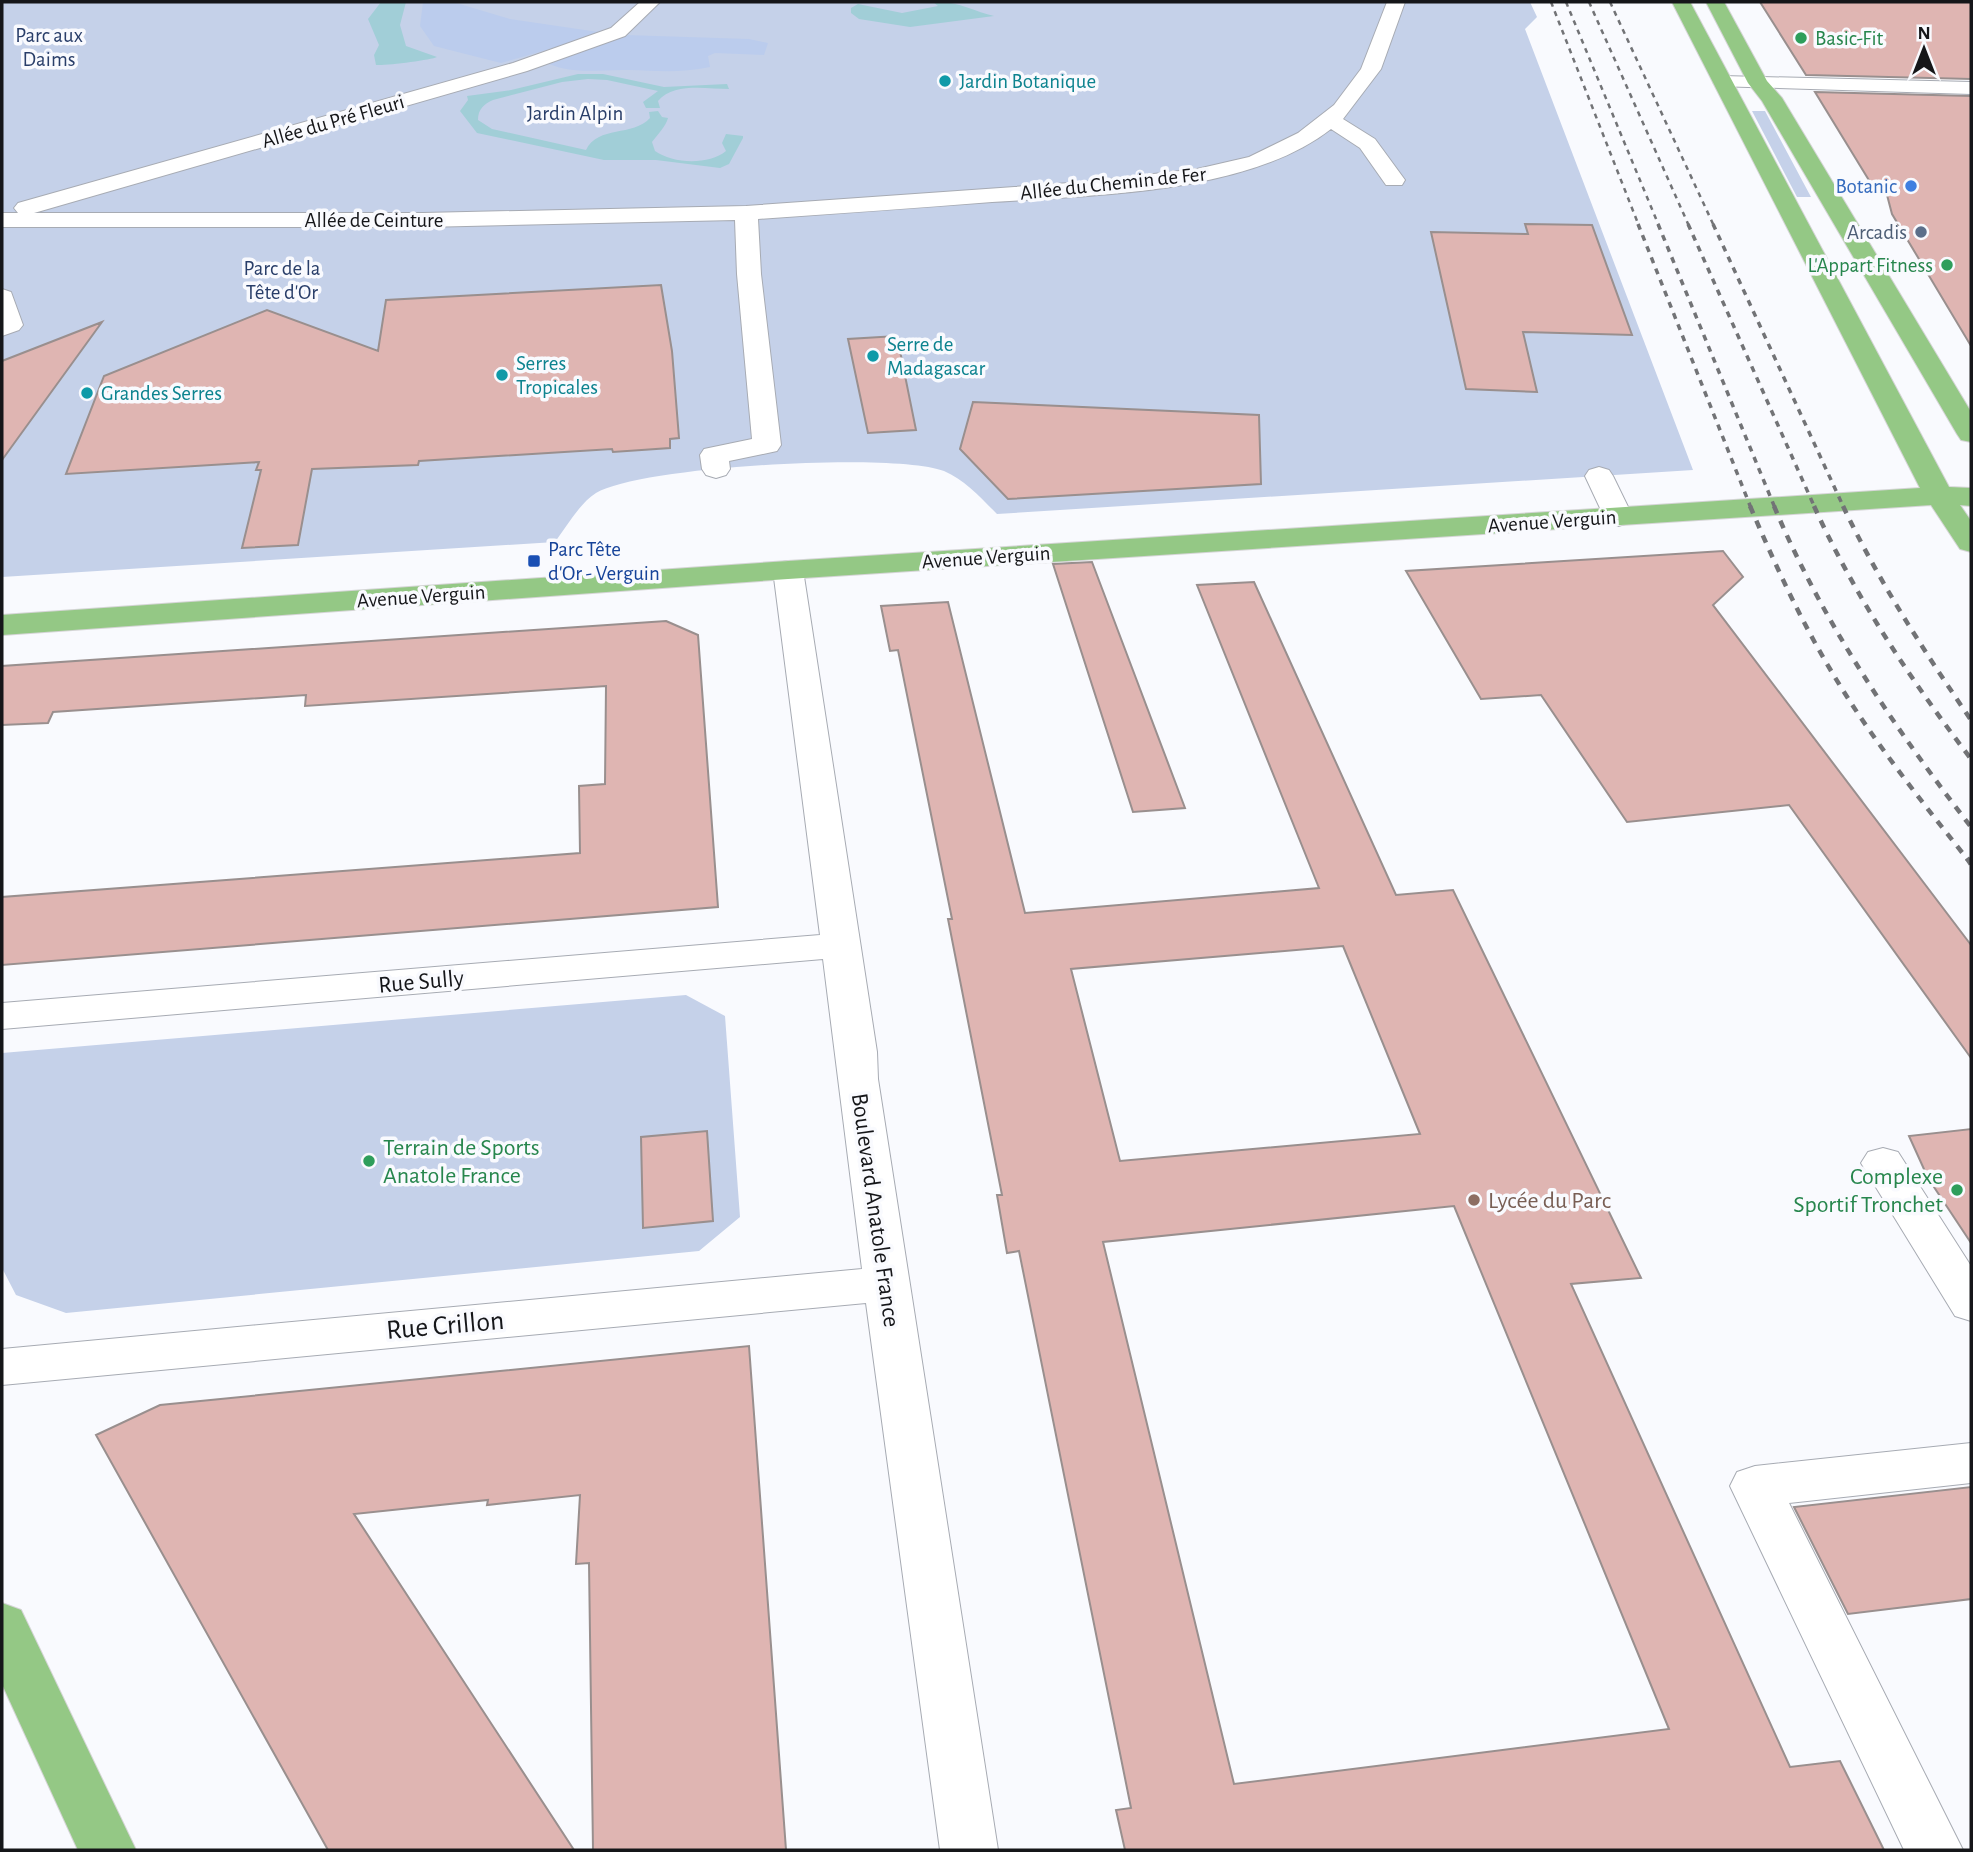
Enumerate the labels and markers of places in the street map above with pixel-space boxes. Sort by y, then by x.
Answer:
place label: Basic-Fit [1815,28,1884,49]
marker: Basic-Fit [1793,30,1809,46]
place label: Jardin Botanique [959,71,1096,92]
marker: Jardin Botanique [937,73,953,89]
place label: Botanic [1835,176,1897,197]
marker: Botanic [1903,178,1919,194]
place label: Arcadis [1847,222,1907,243]
marker: Arcadis [1913,224,1929,240]
place label: L'Appart Fitness [1808,255,1933,276]
marker: L'Appart Fitness [1939,257,1955,273]
place label: Serre de Madagascar [887,334,985,379]
marker: Serre de Madagascar [865,348,881,364]
place label: Serres Tropicales [516,353,598,398]
marker: Serres Tropicales [494,367,510,383]
place label: Grandes Serres [101,383,222,404]
marker: Grandes Serres [79,385,95,401]
place label: Parc Tête d'Or - Verguin [548,539,660,584]
marker: Parc Tête d'Or - Verguin [526,553,542,569]
place label: Terrain de Sports Anatole France [383,1136,540,1188]
marker: Terrain de Sports Anatole France [361,1153,377,1169]
place label: Complexe Sportif Tronchet [1793,1165,1943,1217]
marker: Complexe Sportif Tronchet [1949,1182,1965,1198]
place label: Lycée du Parc [1488,1189,1611,1213]
marker: Lycée du Parc [1466,1192,1482,1208]

